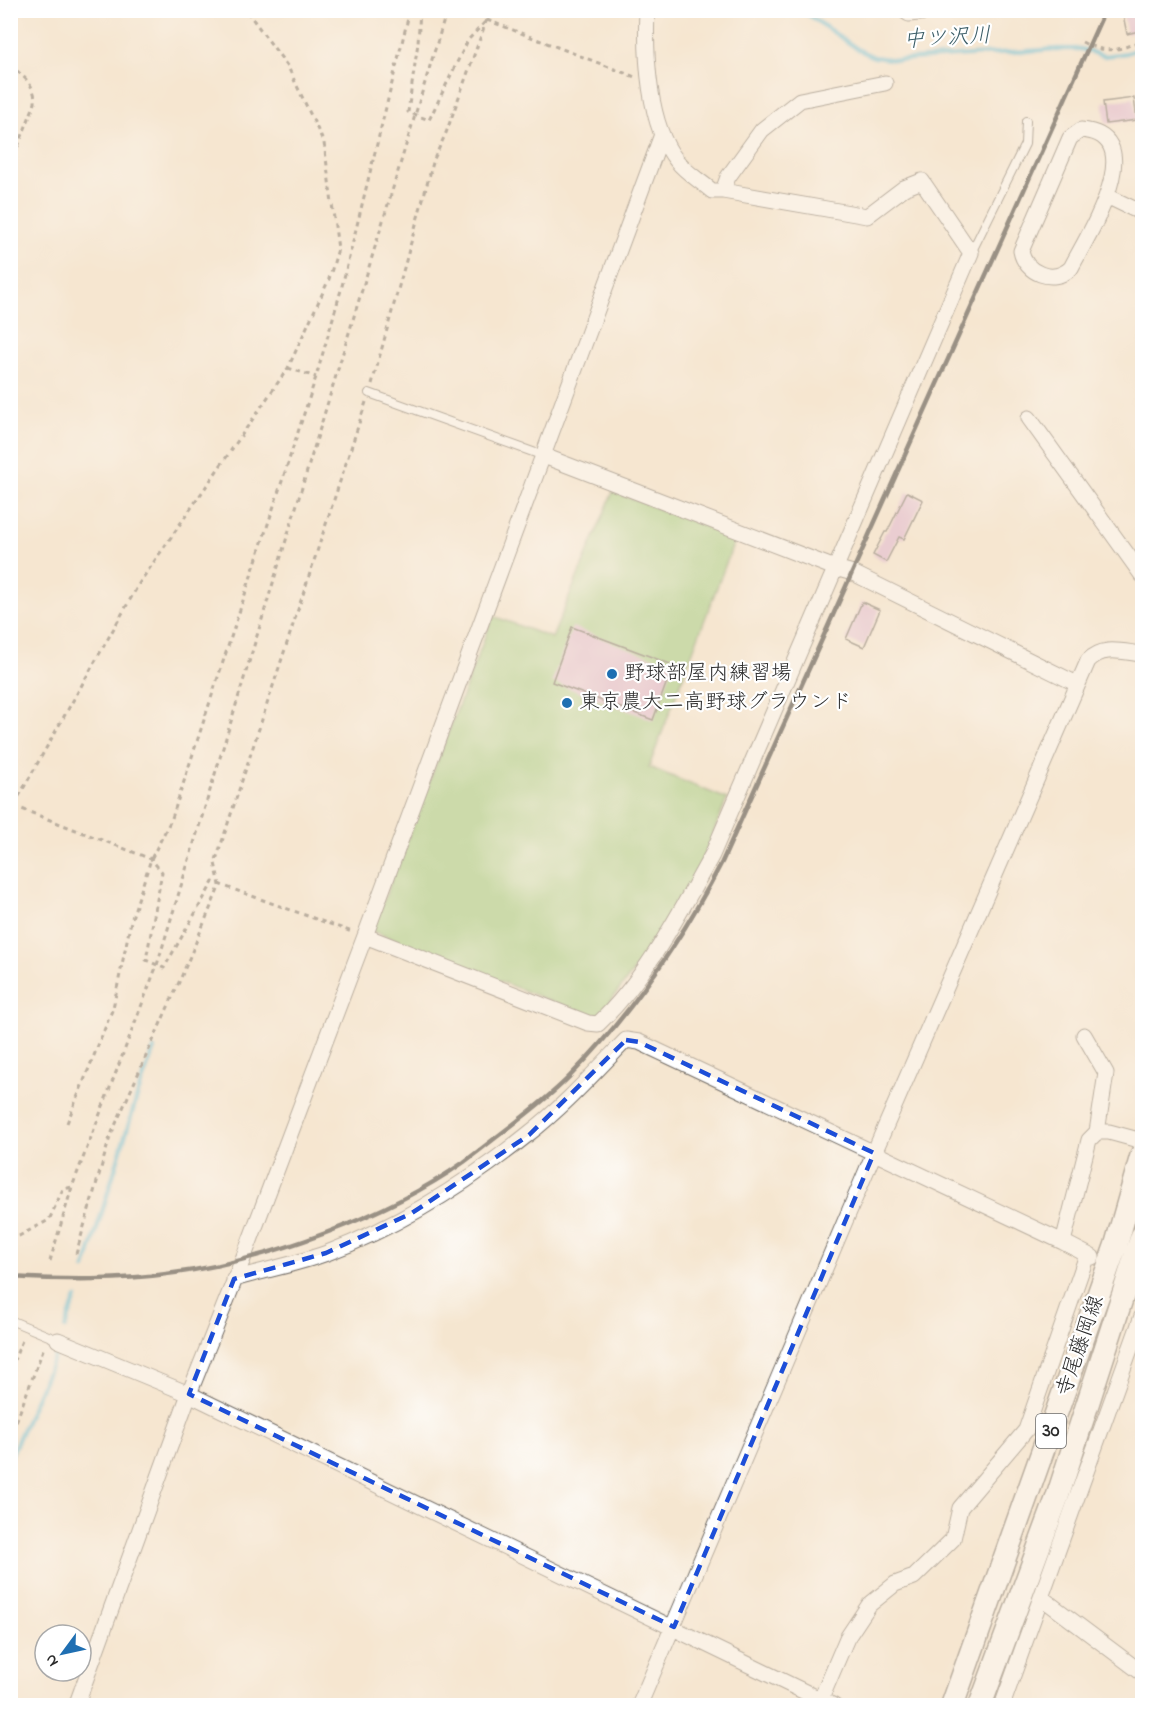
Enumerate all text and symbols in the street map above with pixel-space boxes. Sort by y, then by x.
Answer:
water label: 中ツ沢川 [902,21,992,57]
place label: 野球部屋内練習場 [624,659,792,689]
marker: 野球部屋内練習場 [605,667,619,681]
place label: 東京農大二高野球グラウンド [579,688,852,718]
marker: 東京農大二高野球グラウンド [560,696,574,710]
street label: 寺尾藤岡線 [1050,1291,1112,1401]
road number: 30 [1036,1414,1066,1448]
north arrow [33,1623,93,1683]
text: N [39,1649,65,1671]

